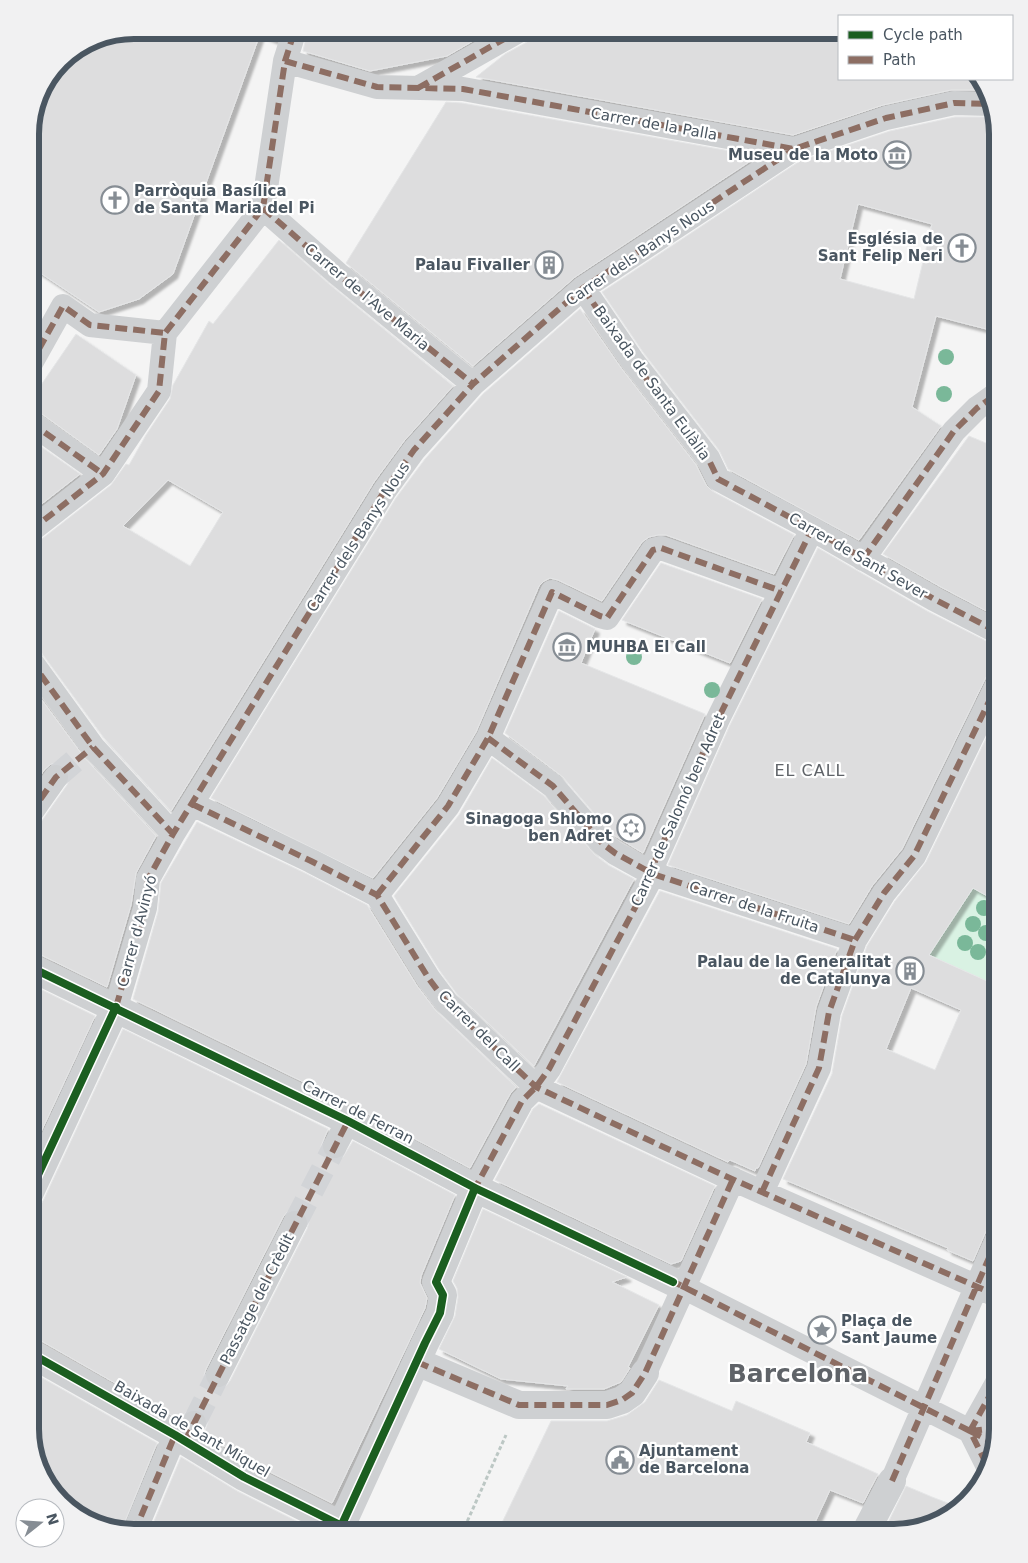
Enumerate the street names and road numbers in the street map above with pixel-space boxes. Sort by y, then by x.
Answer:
street label: Carrer de la Palla [589,104,719,144]
street label: Carrer dels Banys Nous [562,196,718,309]
street label: Carrer de l'Ave Maria [301,240,433,354]
street label: Baixada de Santa Eulàlia [590,302,714,464]
street label: Carrer dels Banys Nous [303,458,413,615]
street label: Carrer de Sant Sever [786,509,931,603]
street label: Carrer de Salomó ben Adret [627,711,729,909]
street label: Carrer d'Avinyó [113,873,161,989]
street label: Carrer de la Fruita [687,877,821,937]
street label: Carrer del Call [435,987,523,1075]
street label: Carrer de Ferran [299,1076,417,1148]
street label: Passatge del Crèdit [216,1230,298,1368]
street label: Baixada de Sant Miquel [111,1377,273,1481]

